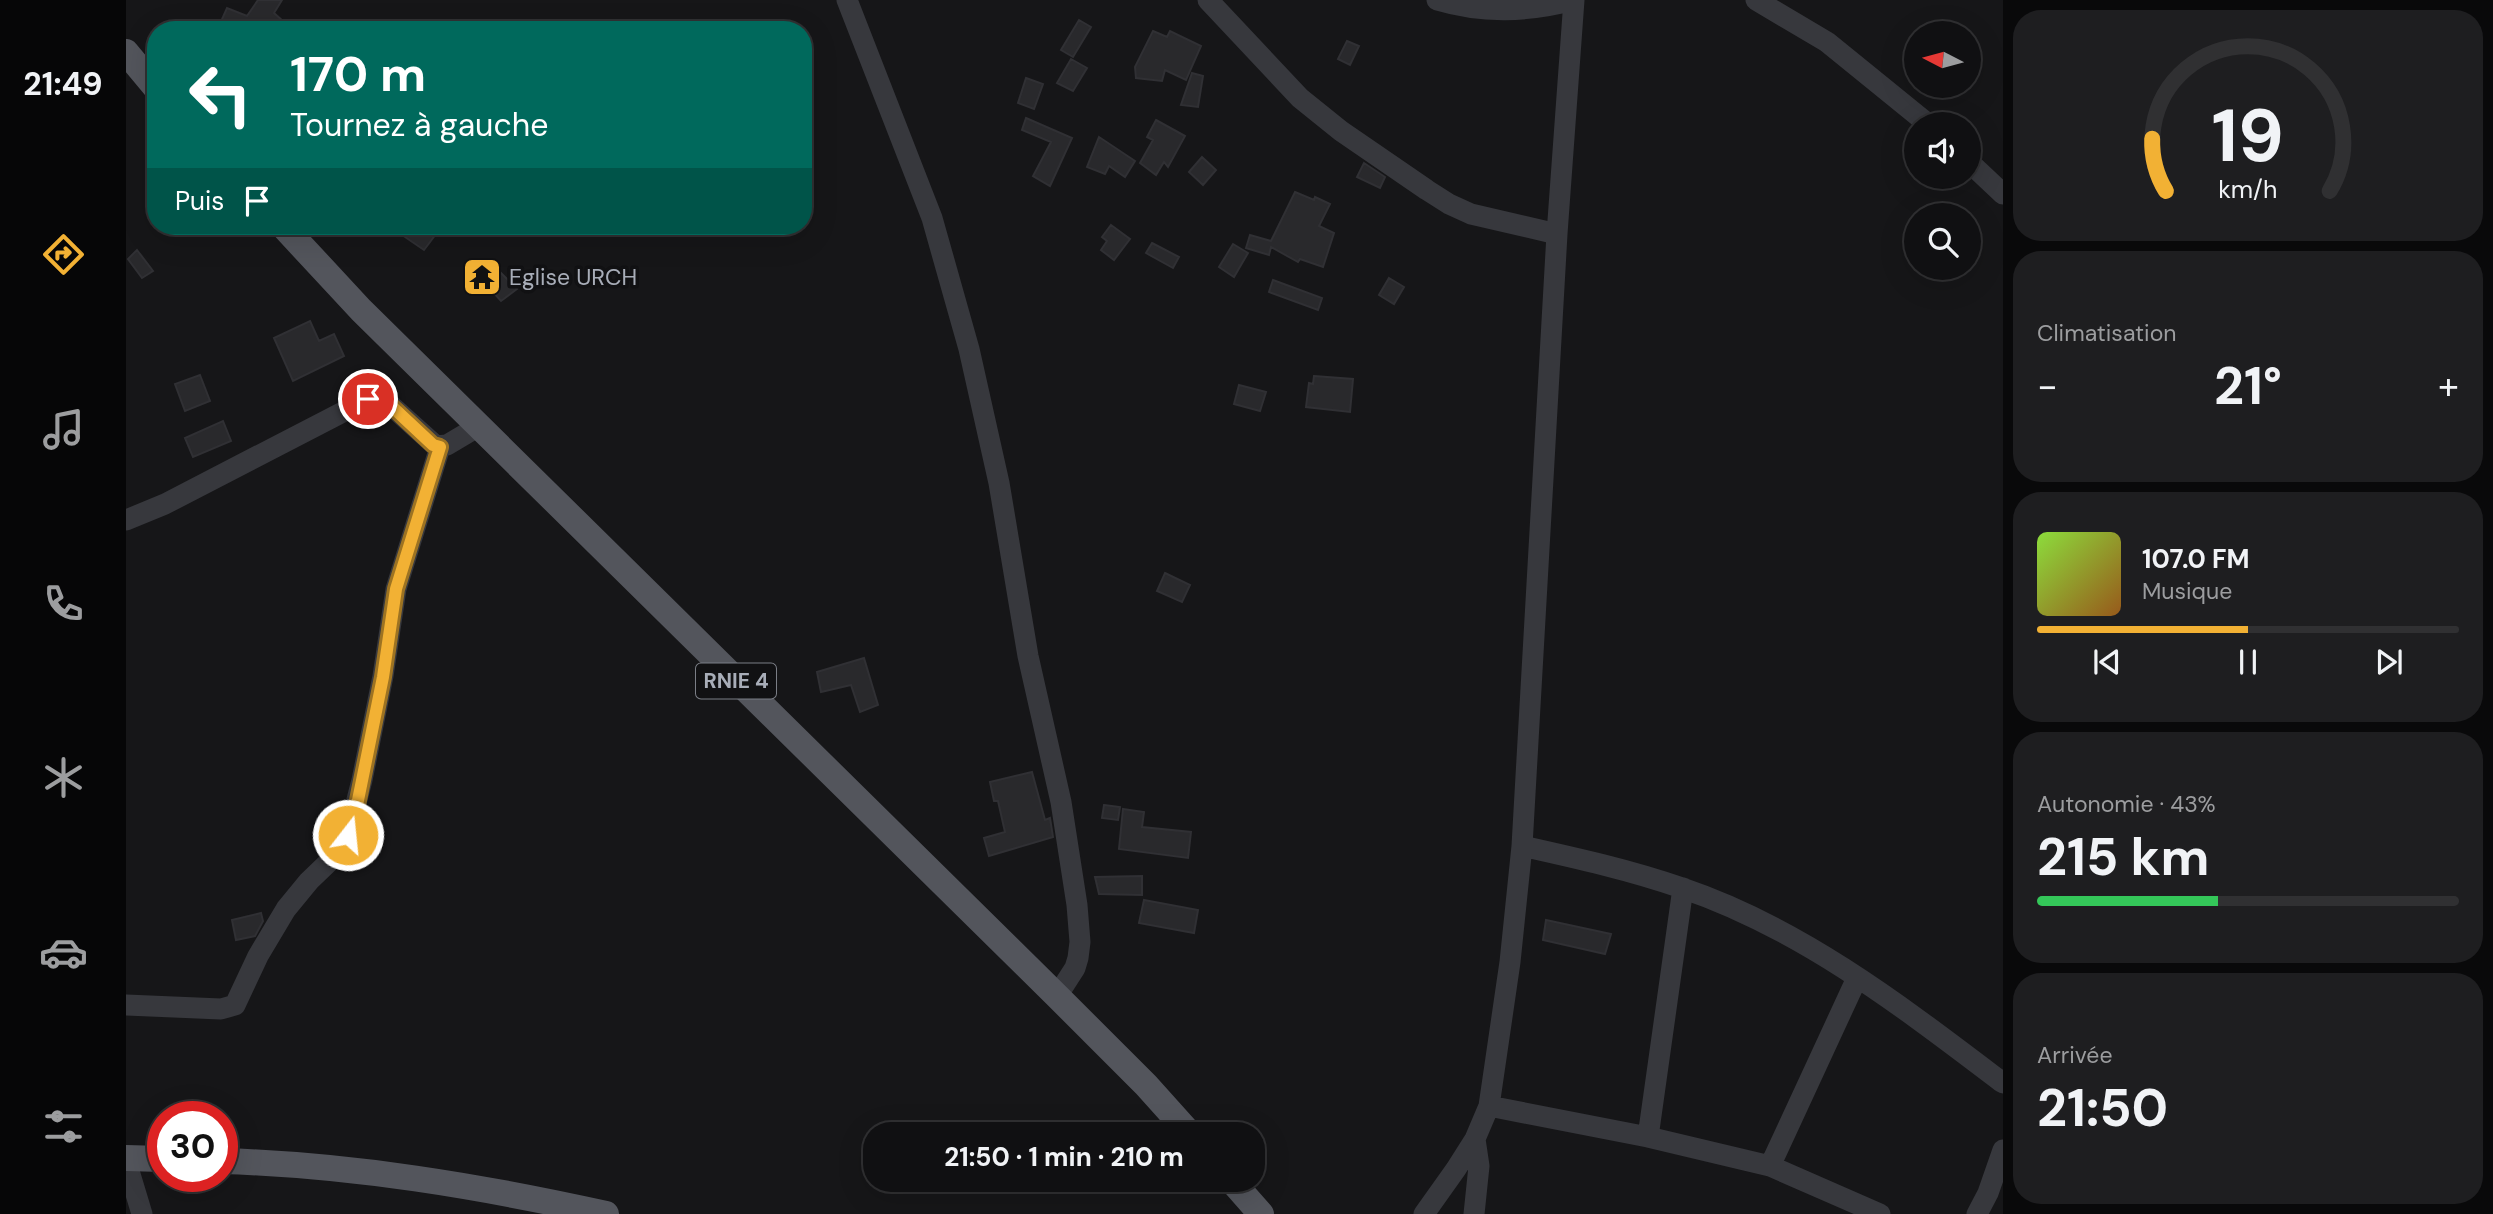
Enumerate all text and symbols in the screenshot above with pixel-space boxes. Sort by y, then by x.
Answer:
north arrow [1904,21,1981,98]
map controls [1904,21,1981,280]
text: 170 m [290,42,426,106]
icon: left [175,49,266,140]
text: 21:49 [23,63,103,105]
text: 19 [2212,90,2284,185]
text: Tournez à gauche [290,104,548,146]
button: sound [1904,112,1981,189]
text: km/h [2218,173,2278,206]
icon: arrive [238,182,276,220]
text: Puis [175,184,224,218]
button: search [1904,203,1981,280]
icon: directions [39,230,88,279]
temple icon: Eglise URCH [461,256,503,298]
place label: Eglise URCH [509,262,637,292]
text: Climatisation [2037,318,2176,348]
text: 21° [2214,352,2282,420]
text: − [2037,361,2058,411]
text: + [2438,361,2459,411]
pin [338,369,398,429]
icon: arrive [349,380,387,418]
icon: music [39,405,88,454]
text: 107.0 FM [2142,542,2249,576]
text: Musique [2142,576,2232,606]
icon: phone [39,579,88,628]
icon: previous [2088,643,2126,681]
icon: pause [2229,643,2267,681]
icon: next [2370,643,2408,681]
road number: RNIE 4 [696,664,776,698]
icon: climate [39,753,88,802]
text: Autonomie · 43% [2037,789,2215,819]
position arrow [311,798,385,872]
text: 215 km [2037,823,2209,891]
icon: car [39,928,88,977]
text: Arrivée [2037,1040,2113,1070]
text: 21:50 [2037,1074,2168,1142]
speed limit sign: 30 [147,1101,238,1192]
icon: filters [39,1102,88,1151]
text: 21:50 · 1 min · 210 m [944,1140,1184,1174]

